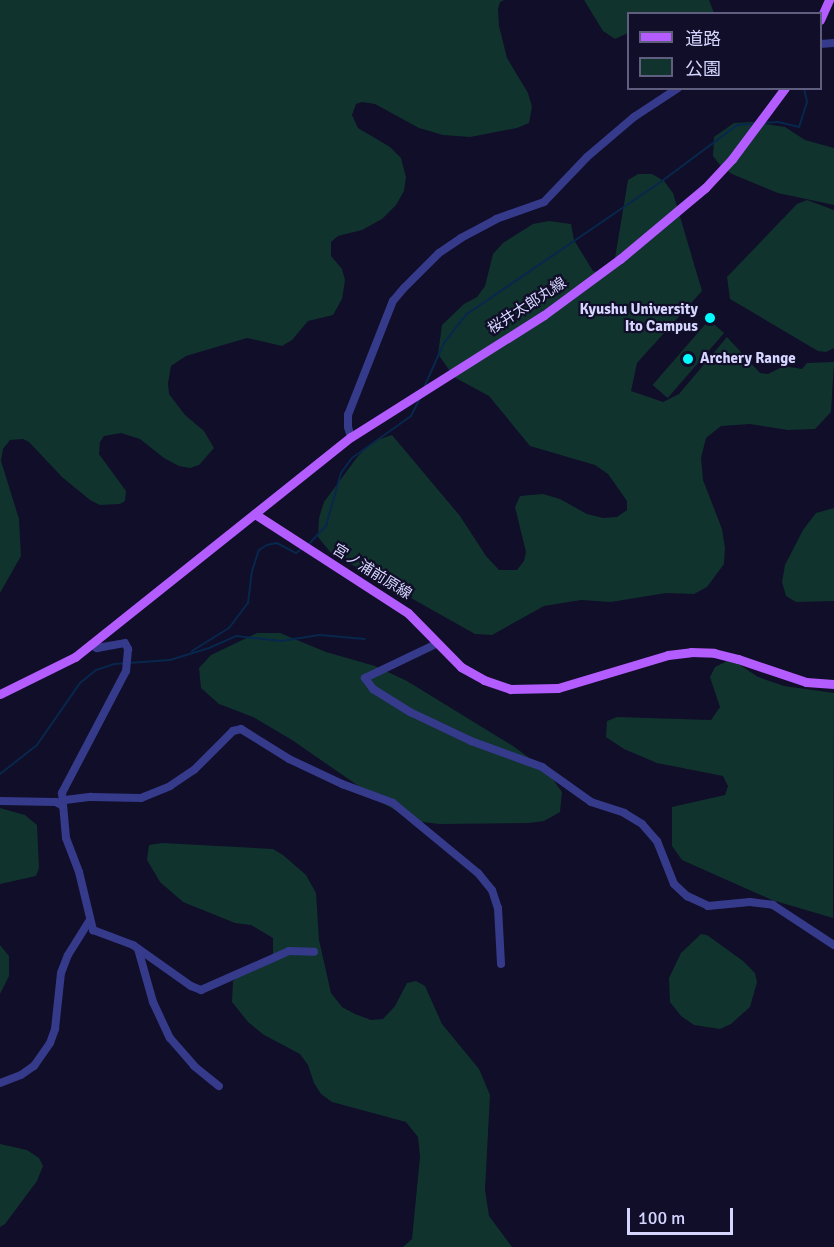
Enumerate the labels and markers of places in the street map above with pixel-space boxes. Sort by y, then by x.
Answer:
place label: Kyushu University Ito Campus [580,300,698,335]
marker: Kyushu University Ito Campus [703,311,717,325]
place label: Archery Range [700,350,796,368]
marker: Archery Range [681,352,695,366]

